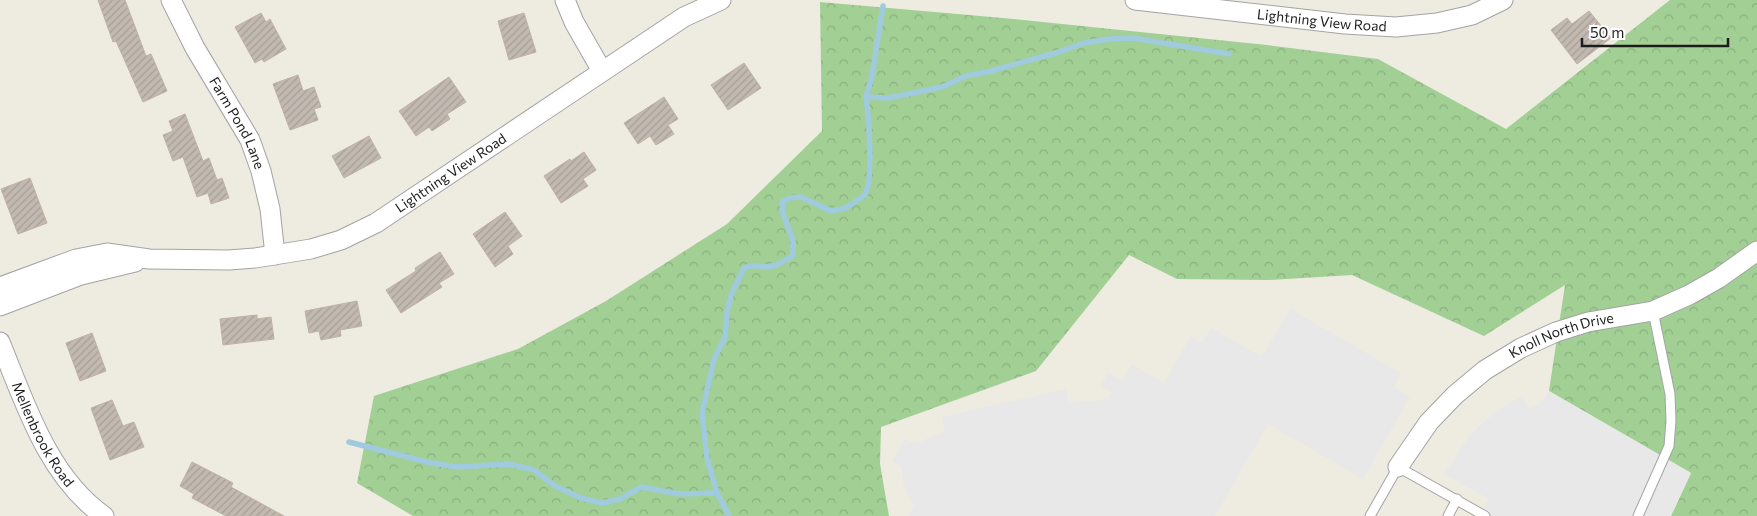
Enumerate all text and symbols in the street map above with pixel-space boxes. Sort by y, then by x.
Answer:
street label: Lightning View Road [1256,5,1387,34]
scale bar [1582,15,1728,47]
text: 50 m [1590,23,1624,41]
street label: Farm Pond Lane [206,74,269,171]
street label: Lightning View Road [392,129,509,216]
street label: Knoll North Drive [1506,309,1615,361]
street label: Mellenbrook Road [9,379,78,490]

